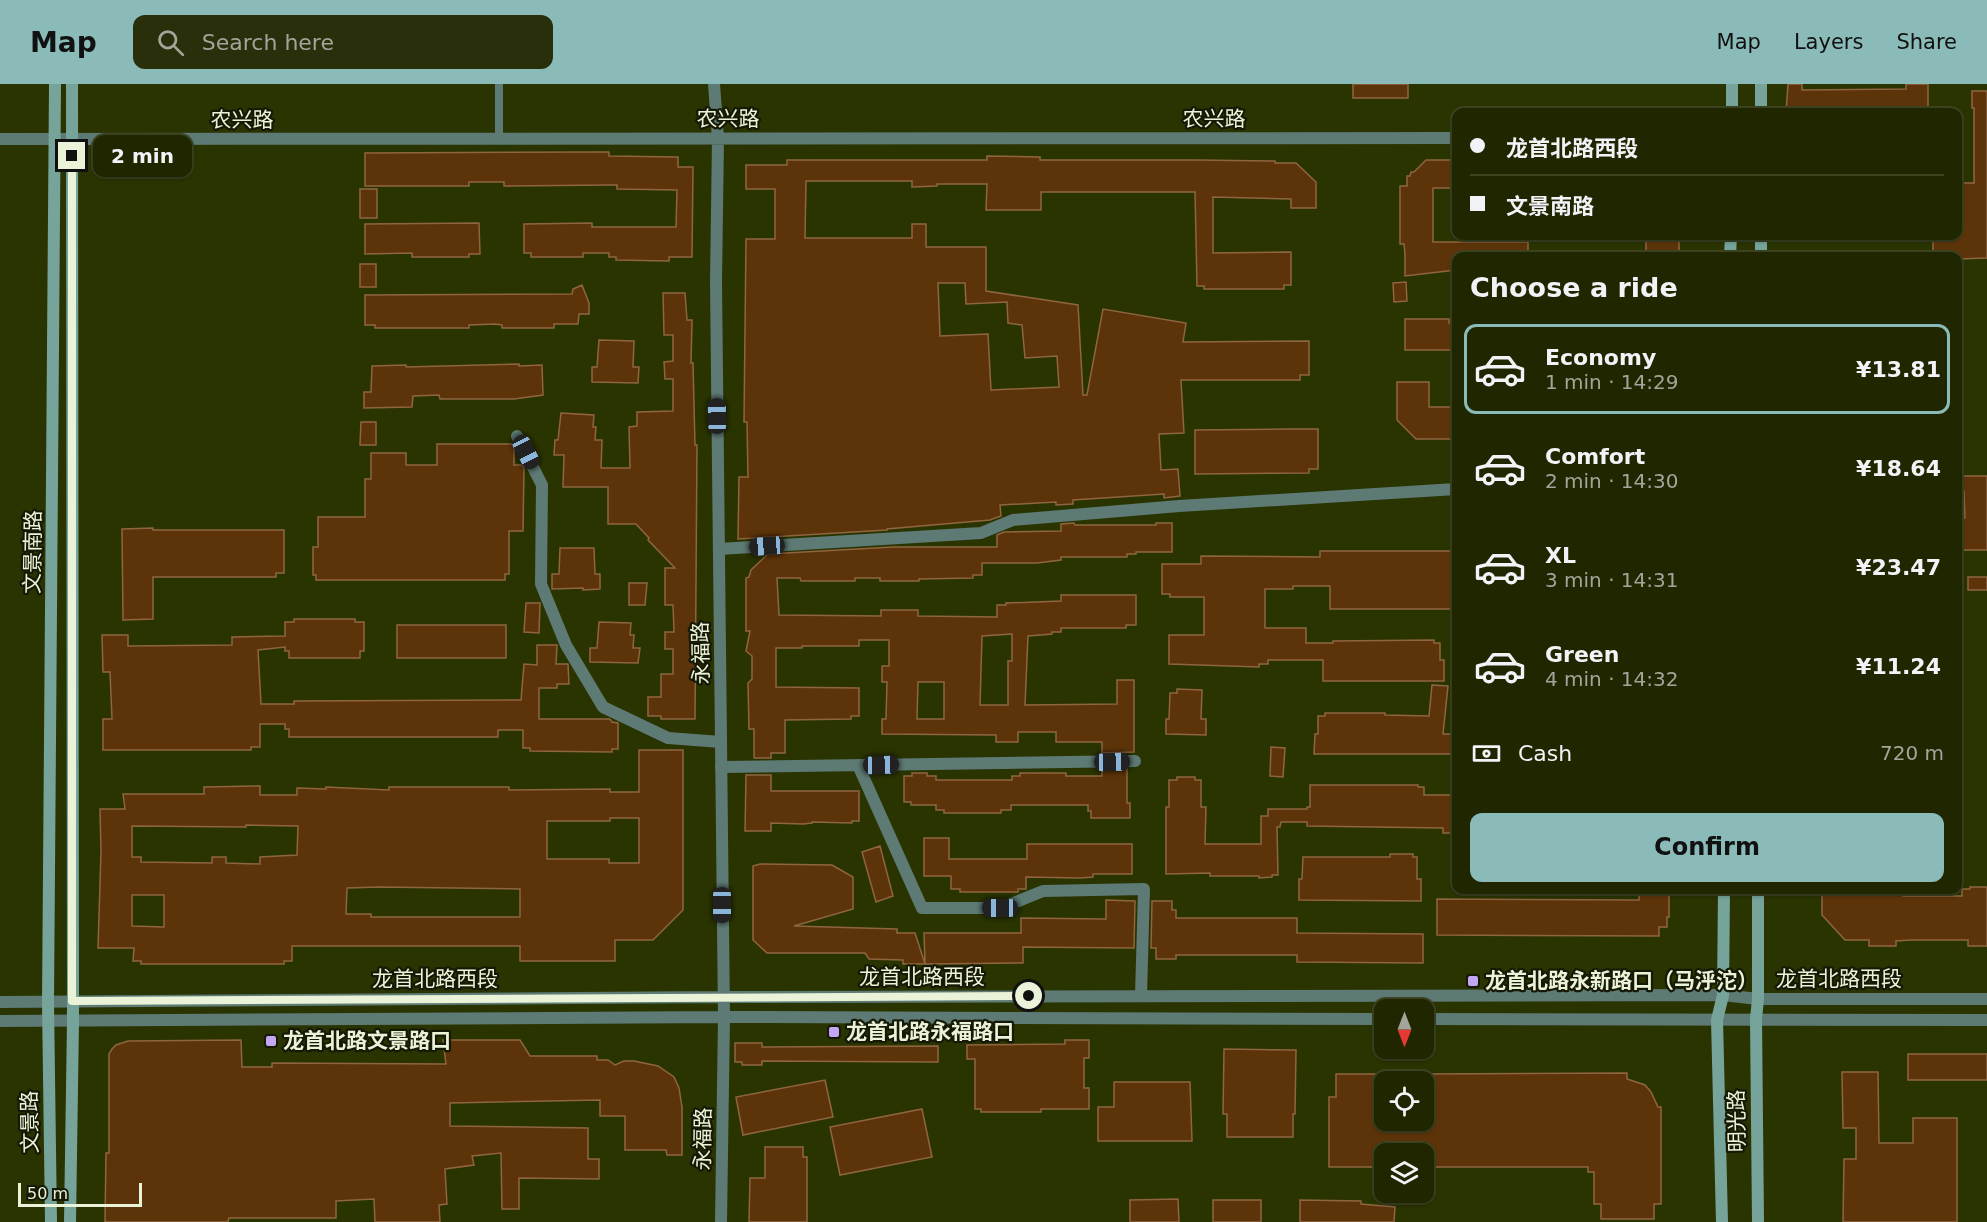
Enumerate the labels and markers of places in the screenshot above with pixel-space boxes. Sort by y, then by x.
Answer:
place label: 龙首北路永新路口（马泘沱） [1485,969,1758,993]
marker: 龙首北路永新路口（马泘沱） [1466,974,1480,988]
place label: 龙首北路永福路口 [846,1020,1014,1044]
marker: 龙首北路永福路口 [827,1025,841,1039]
place label: 龙首北路文景路口 [283,1029,451,1053]
marker: 龙首北路文景路口 [264,1034,278,1048]

